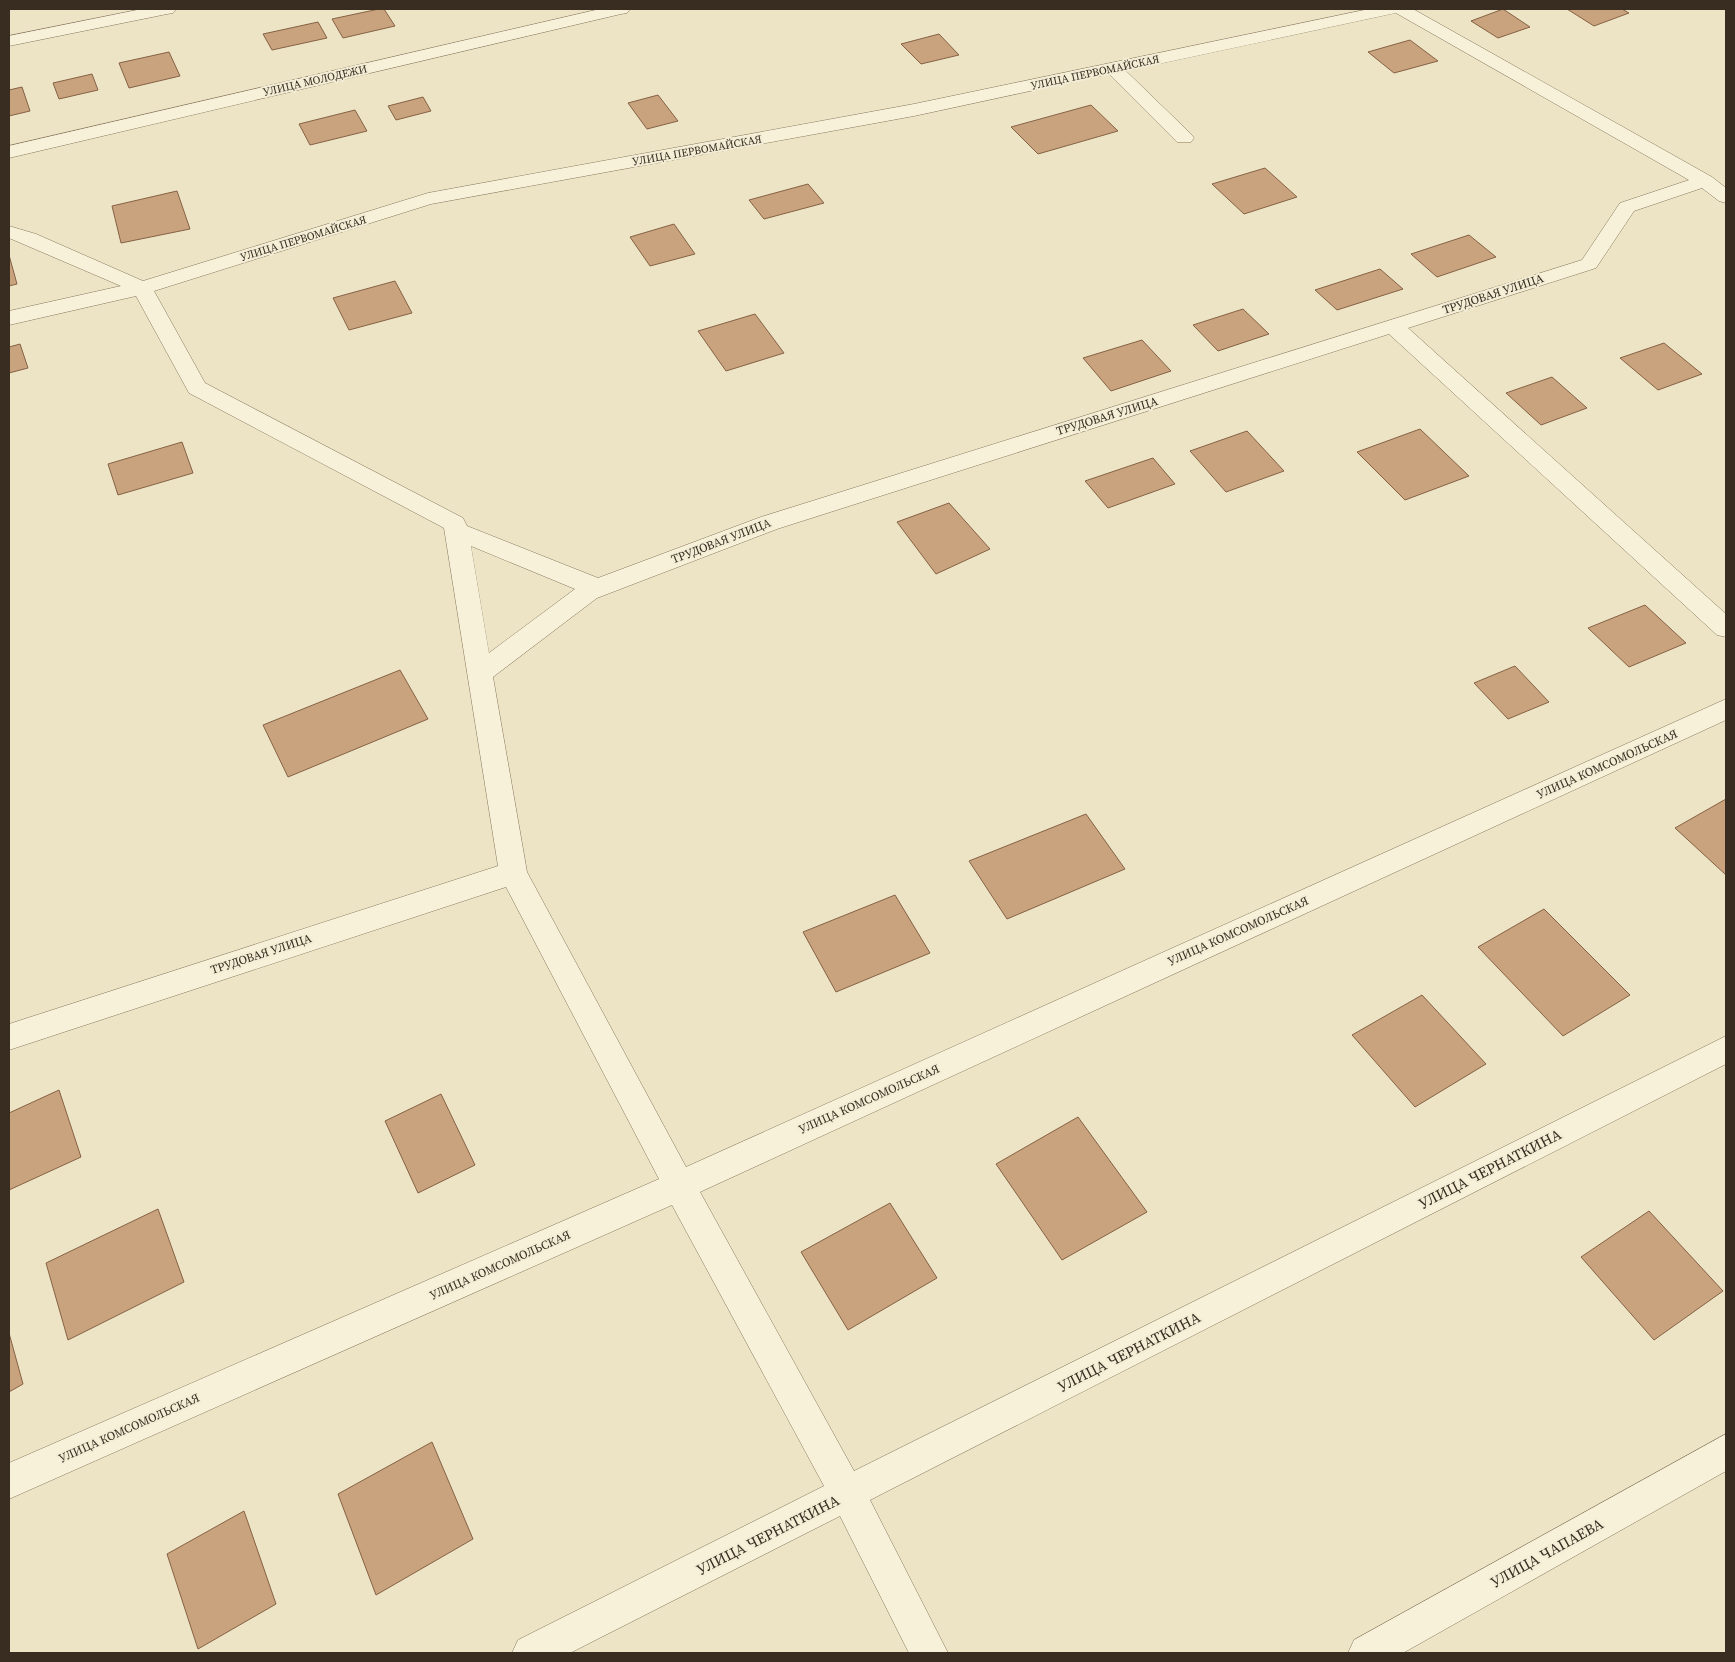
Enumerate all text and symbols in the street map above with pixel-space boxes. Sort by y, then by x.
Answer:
street label: УЛИЦА ПЕРВОМАЙСКАЯ [1029,52,1161,93]
street label: УЛИЦА МОЛОДЕЖИ [262,61,369,100]
street label: УЛИЦА ПЕРВОМАЙСКАЯ [631,132,763,169]
street label: УЛИЦА ПЕРВОМАЙСКАЯ [238,212,368,265]
street label: ТРУДОВАЯ УЛИЦА [1440,270,1546,318]
street label: ТРУДОВАЯ УЛИЦА [1054,393,1160,439]
street label: ТРУДОВАЯ УЛИЦА [669,515,773,567]
street label: УЛИЦА КОМСОМОЛЬСКАЯ [1534,726,1680,802]
street label: УЛИЦА КОМСОМОЛЬСКАЯ [1165,893,1311,969]
street label: ТРУДОВАЯ УЛИЦА [208,930,314,978]
street label: УЛИЦА КОМСОМОЛЬСКАЯ [796,1061,942,1137]
street label: УЛИЦА ЧЕРНАТКИНА [1415,1123,1565,1214]
street label: УЛИЦА КОМСОМОЛЬСКАЯ [427,1227,573,1303]
street label: УЛИЦА ЧЕРНАТКИНА [1054,1306,1204,1397]
street label: УЛИЦА КОМСОМОЛЬСКАЯ [56,1390,202,1466]
street label: УЛИЦА ЧЕРНАТКИНА [693,1489,843,1580]
street label: УЛИЦА ЧАПАЕВА [1487,1513,1607,1592]

